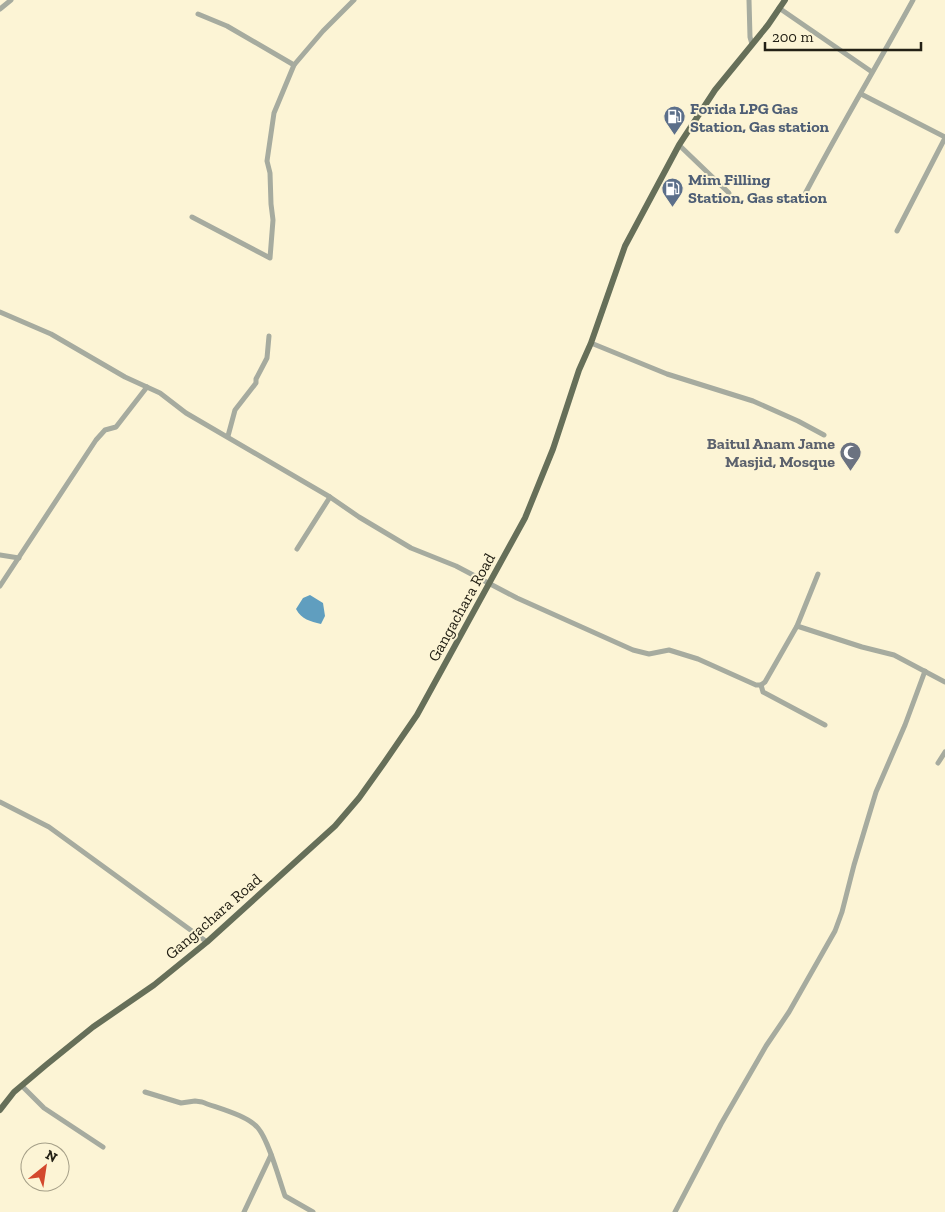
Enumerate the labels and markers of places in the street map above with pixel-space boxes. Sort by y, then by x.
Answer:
place label: Forida LPG Gas Station, Gas station [690,99,830,136]
fuel station icon: Forida LPG Gas Station, Gas station [662,105,686,136]
place label: Mim Filling Station, Gas station [688,170,828,207]
fuel station icon: Mim Filling Station, Gas station [660,176,684,207]
place label: Baitul Anam Jame Masjid, Mosque [707,434,835,471]
mosque icon: Baitul Anam Jame Masjid, Mosque [839,440,863,471]

